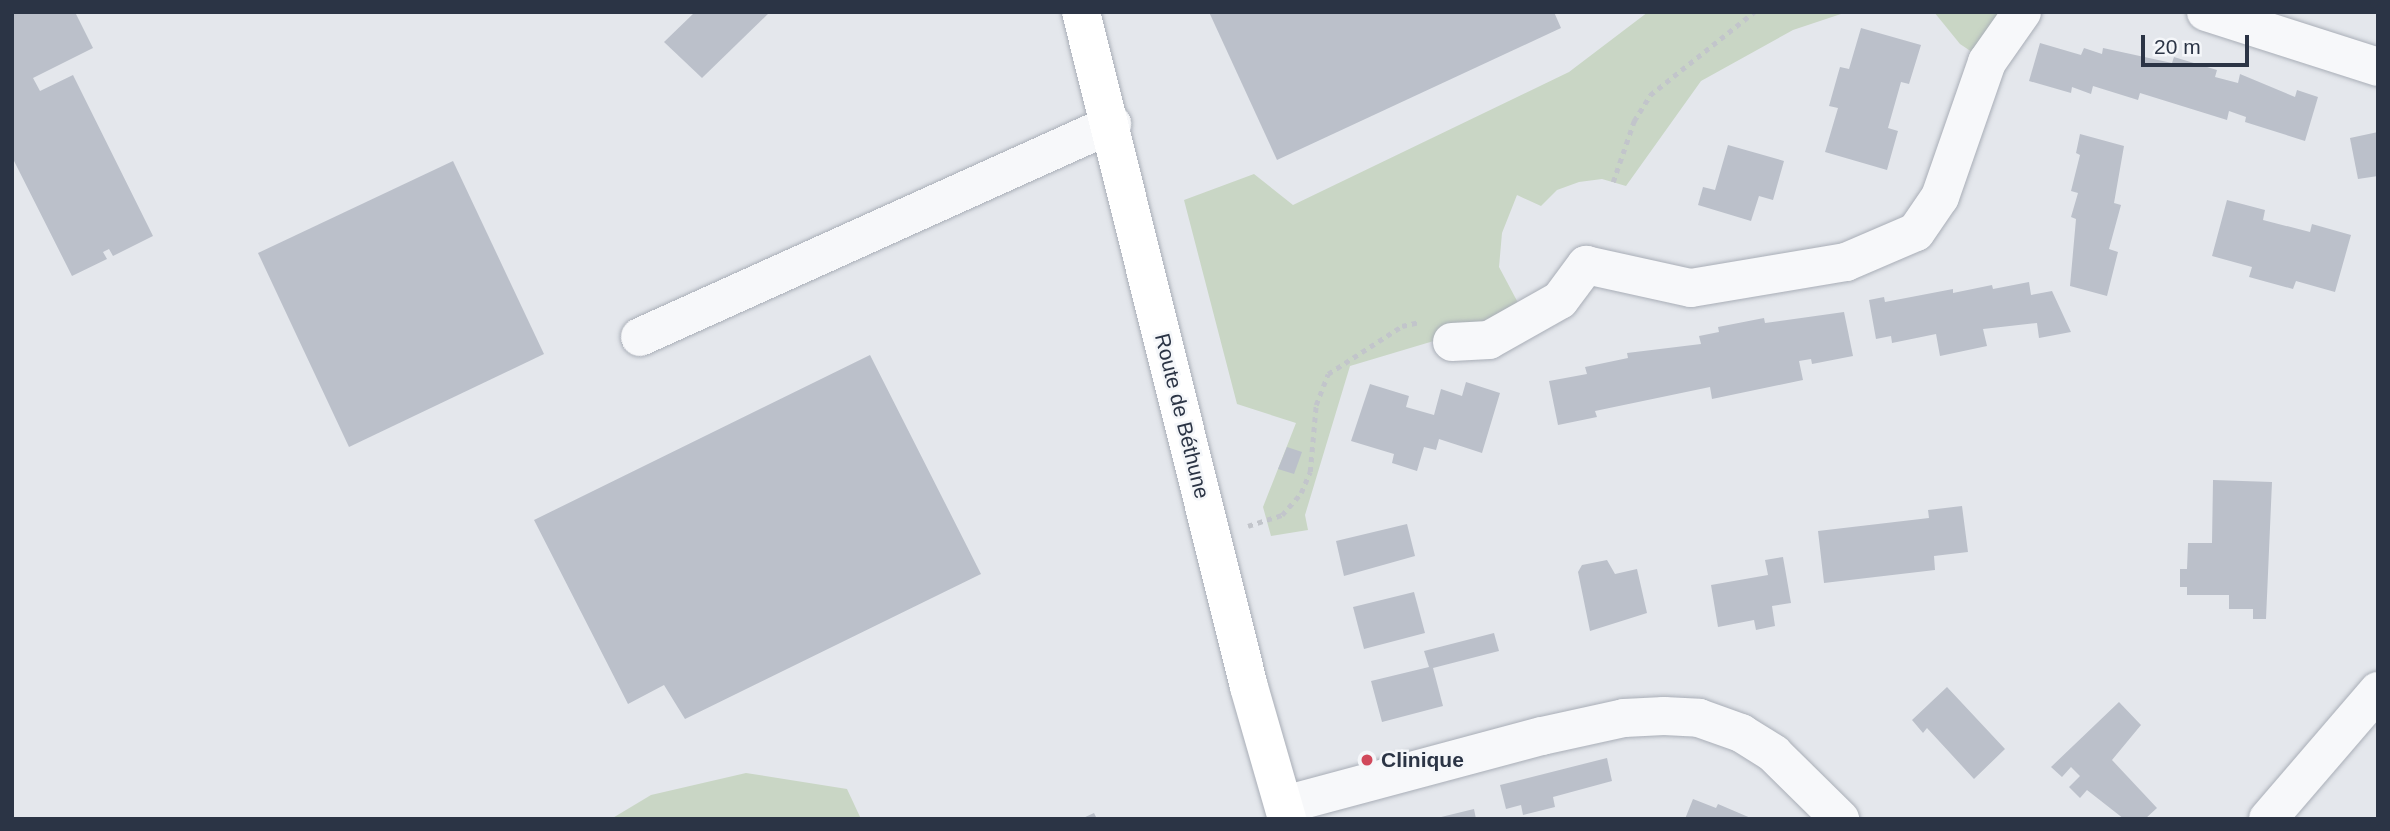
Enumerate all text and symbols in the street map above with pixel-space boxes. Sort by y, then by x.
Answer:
scale bar [2145,21,2254,65]
text: 20 m [2154,35,2201,58]
street label: Route de Béthune [1149,331,1215,501]
place label: Clinique [1381,747,1464,773]
marker: Clinique [1359,752,1375,768]

